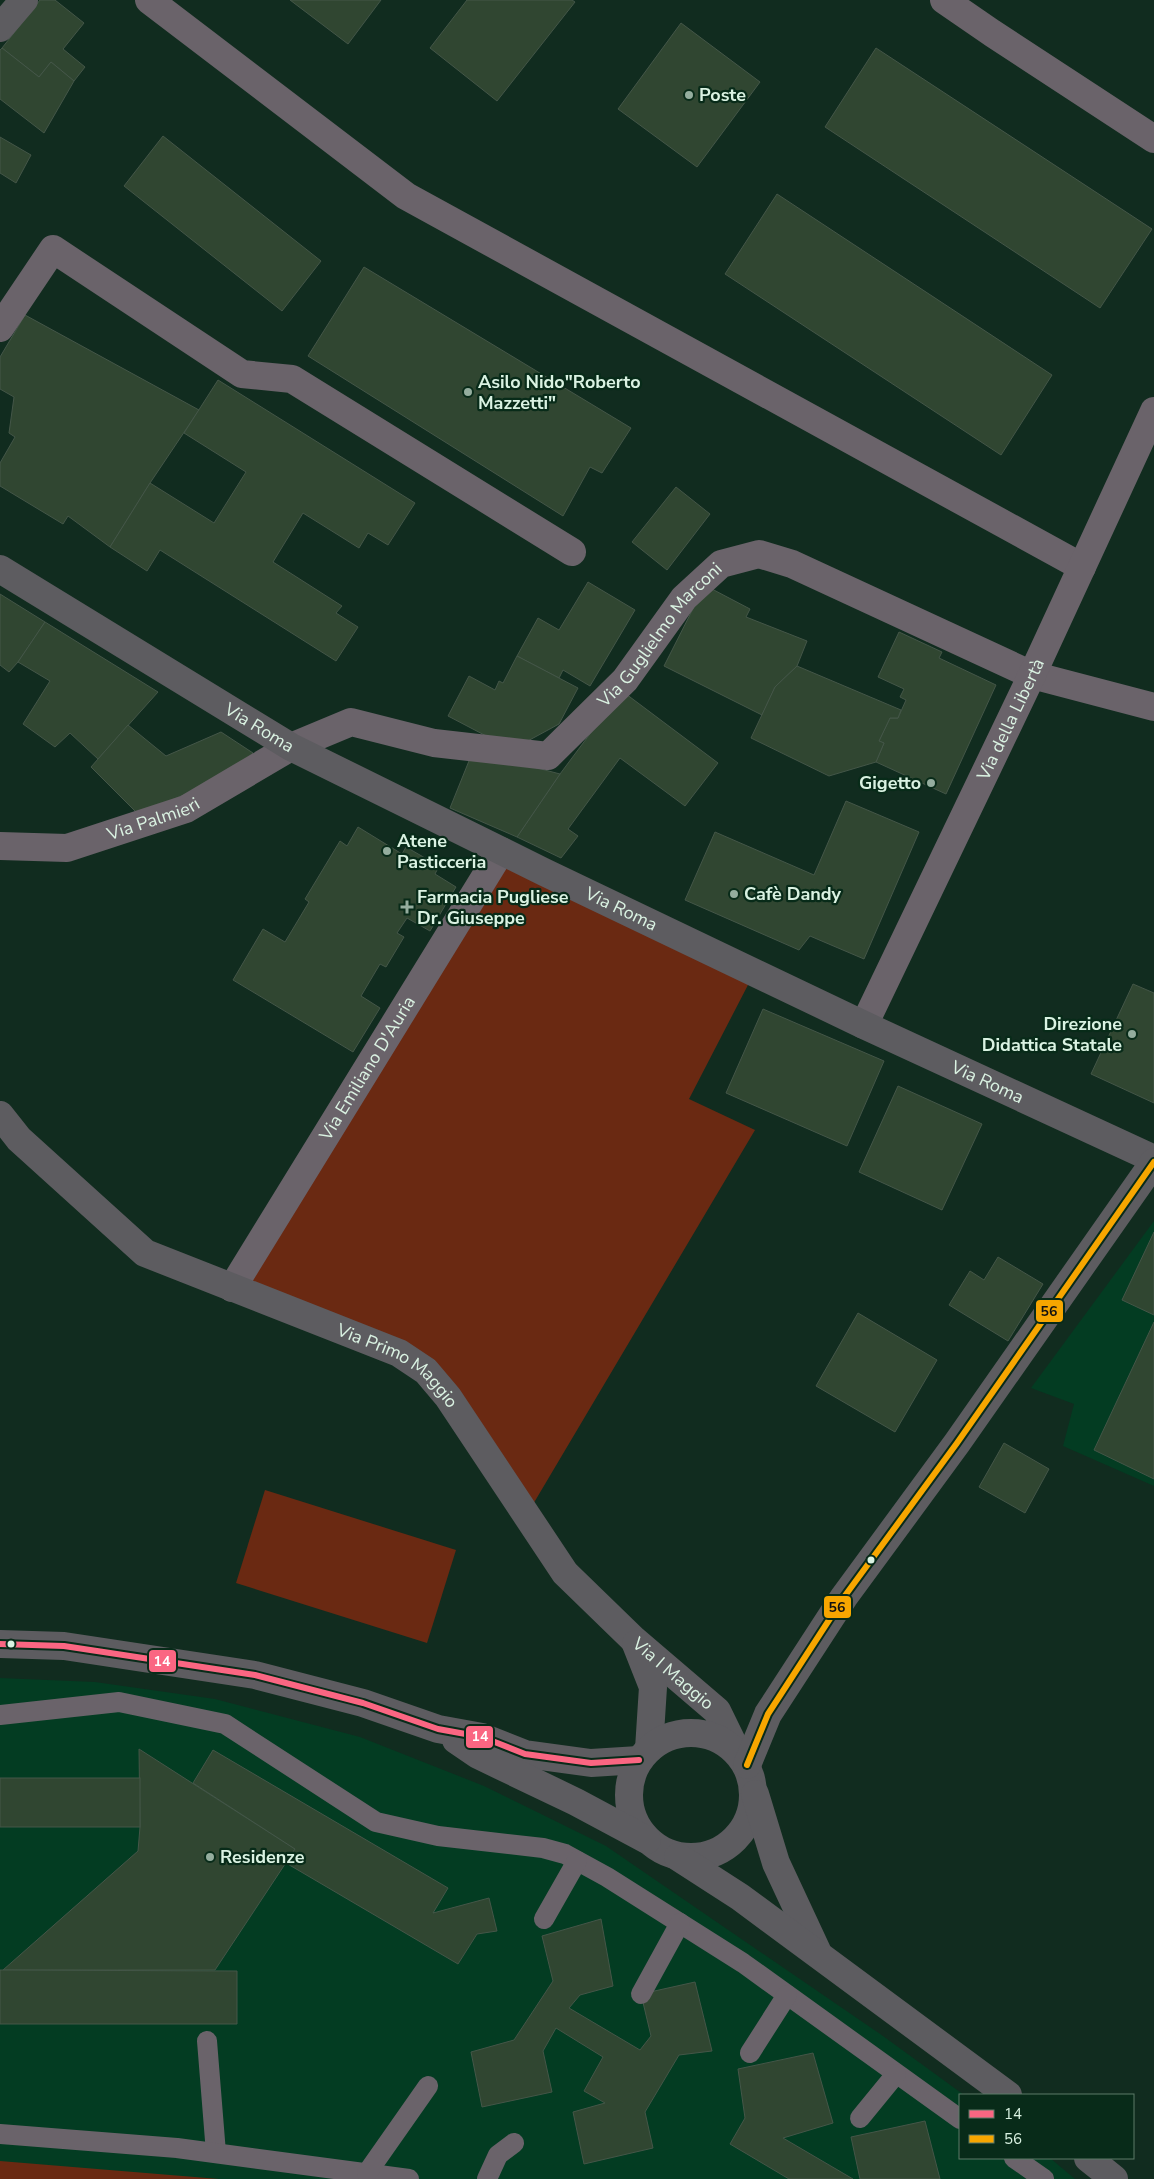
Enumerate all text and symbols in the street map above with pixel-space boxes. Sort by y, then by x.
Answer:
place label: Poste [699,83,746,107]
marker: Poste [683,89,695,101]
place label: Asilo Nido"Roberto Mazzetti" [478,370,641,415]
marker: Asilo Nido"Roberto Mazzetti" [462,386,474,398]
street label: Via Guglielmo Marconi [592,557,727,713]
street label: Via della Libertà [971,655,1050,785]
street label: Via Roma [219,697,299,758]
place label: Gigetto [859,771,921,795]
marker: Gigetto [925,777,937,789]
street label: Via Palmieri [103,792,204,846]
place label: Atene Pasticceria [397,829,486,874]
marker: Atene Pasticceria [381,845,393,857]
street label: Via Roma [580,881,661,937]
place label: Cafè Dandy [744,882,842,906]
place label: Farmacia Pugliese Dr. Giuseppe [417,885,569,930]
marker: Cafè Dandy [728,888,740,900]
marker: Farmacia Pugliese Dr. Giuseppe [401,901,413,913]
street label: Via Emiliano D'Auria [313,991,421,1146]
place label: Direzione Didattica Statale [982,1012,1122,1057]
marker: Direzione Didattica Statale [1126,1028,1138,1040]
street label: Via Roma [946,1054,1028,1109]
line badge: 56 [1035,1299,1064,1323]
text: 56 [1041,1302,1057,1321]
street label: Via Primo Maggio [332,1317,464,1412]
unlabelled marker [866,1555,876,1565]
line badge: 56 [823,1595,852,1619]
text: 56 [829,1598,845,1617]
street label: Via I Maggio [626,1631,719,1715]
unlabelled marker [6,1639,16,1649]
line badge: 14 [148,1649,177,1673]
text: 14 [154,1652,171,1671]
line badge: 14 [465,1725,494,1749]
text: 14 [472,1727,489,1746]
place label: Residenze [220,1845,305,1869]
marker: Residenze [204,1851,216,1863]
legend [959,2094,1134,2159]
text: 14 [1004,2104,1022,2124]
text: 56 [1004,2129,1022,2149]

